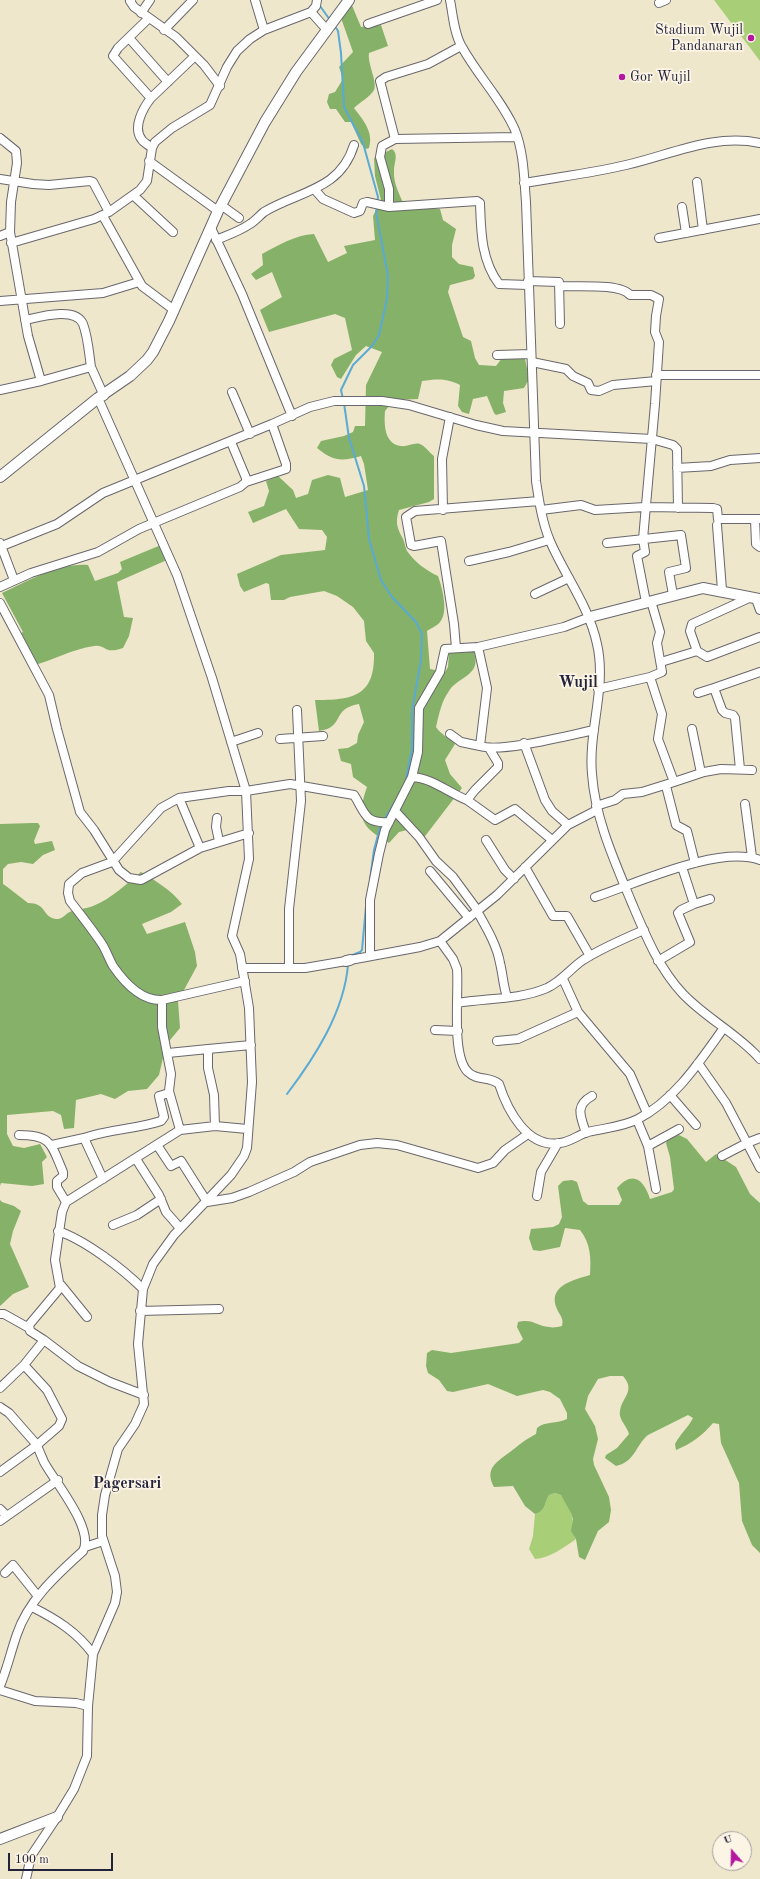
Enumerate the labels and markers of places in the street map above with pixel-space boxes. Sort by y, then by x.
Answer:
place label: Stadium Wujil Pandanaran [655,22,743,54]
marker: Stadium Wujil Pandanaran [746,33,756,43]
place label: Gor Wujil [630,69,691,85]
marker: Gor Wujil [617,72,627,82]

